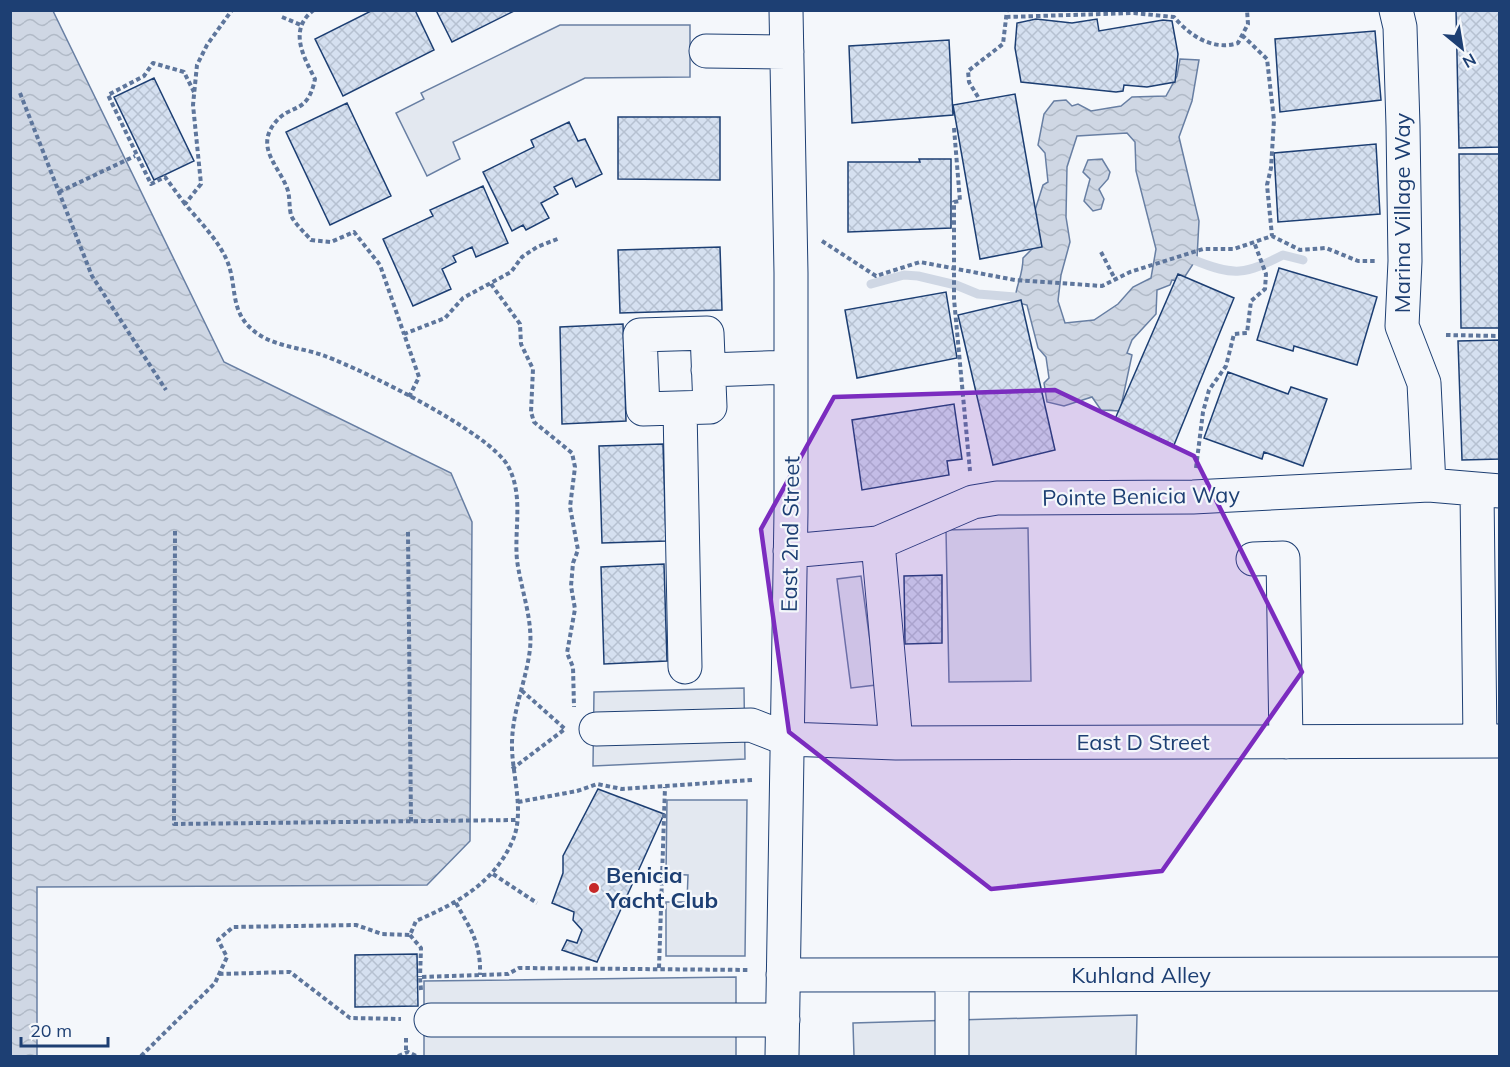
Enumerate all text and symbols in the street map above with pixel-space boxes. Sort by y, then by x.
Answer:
north arrow [1432,18,1492,78]
text: N [1459,49,1480,73]
street label: Marina Village Way [1388,113,1416,313]
street label: East 2nd Street [775,455,805,612]
street label: Pointe Benicia Way [1042,480,1241,512]
street label: East D Street [1076,728,1210,756]
place label: Benicia Yacht Club [605,861,718,914]
marker: Benicia Yacht Club [587,881,601,895]
street label: Kuhland Alley [1071,961,1211,989]
scale bar [21,1010,108,1048]
text: 20 m [30,1019,72,1042]

